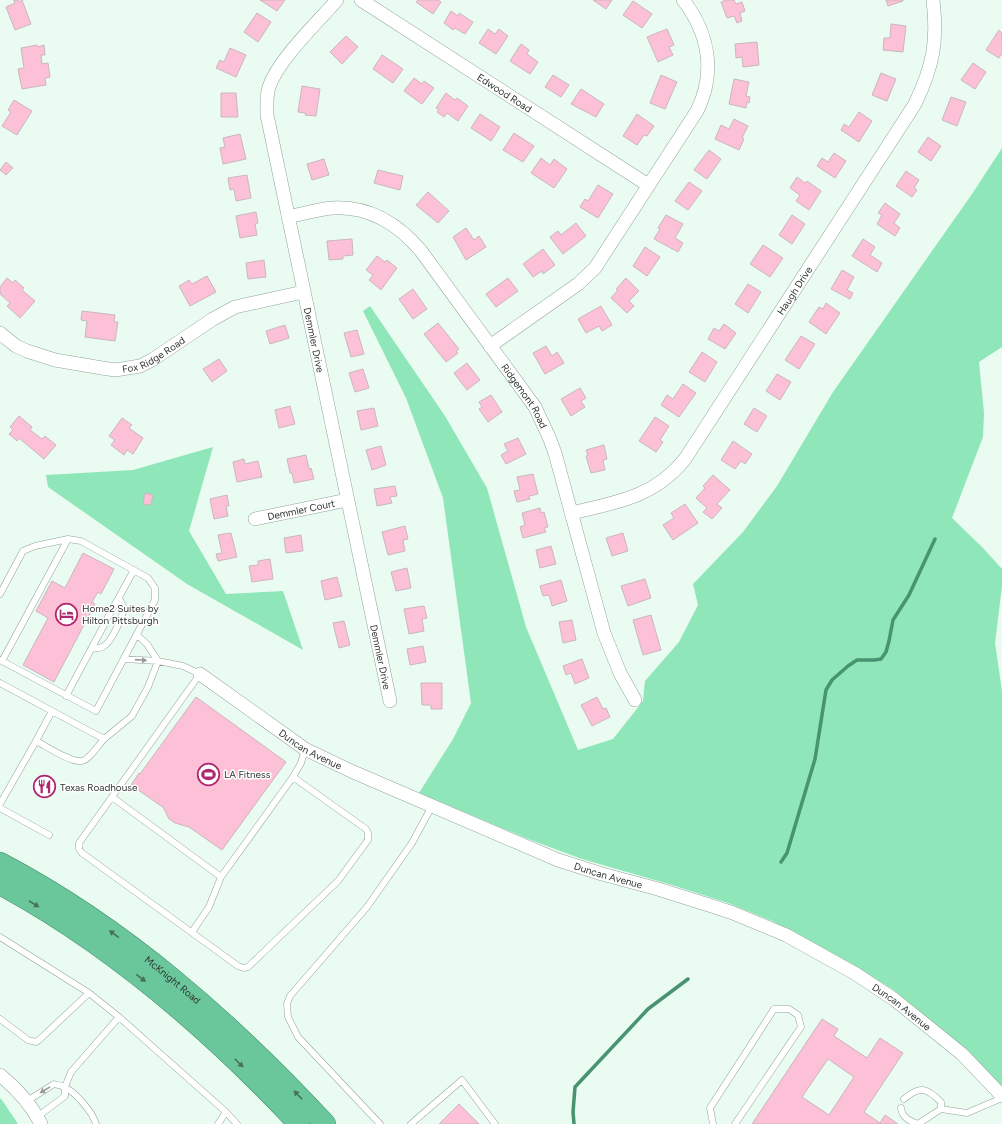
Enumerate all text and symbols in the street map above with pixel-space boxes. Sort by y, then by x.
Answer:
street label: Edwood Road [475,71,534,116]
street label: Haugh Drive [774,263,815,317]
street label: Demmler Drive [301,306,327,374]
street label: Fox Ridge Road [121,334,188,376]
street label: Ridgemont Road [498,361,550,431]
street label: Demmler Court [266,497,336,523]
hotel icon: Home2 Suites by Hilton Pittsburgh [53,601,79,627]
place label: Home2 Suites by Hilton Pittsburgh [82,602,159,627]
street label: Demmler Drive [367,623,394,691]
one-way arrow [135,657,147,664]
street label: Duncan Avenue [276,726,344,773]
sports icon: LA Fitness [196,761,222,787]
place label: LA Fitness [224,768,271,781]
restaurant icon: Texas Roadhouse [31,774,57,800]
place label: Texas Roadhouse [60,781,138,794]
street label: Duncan Avenue [572,860,644,892]
one-way arrow [29,900,39,908]
one-way arrow [109,930,120,938]
street label: McKnight Road [142,953,203,1007]
one-way arrow [135,973,146,982]
street label: Duncan Avenue [870,981,934,1034]
one-way arrow [234,1058,244,1068]
one-way arrow [39,1086,51,1093]
one-way arrow [294,1091,303,1100]

